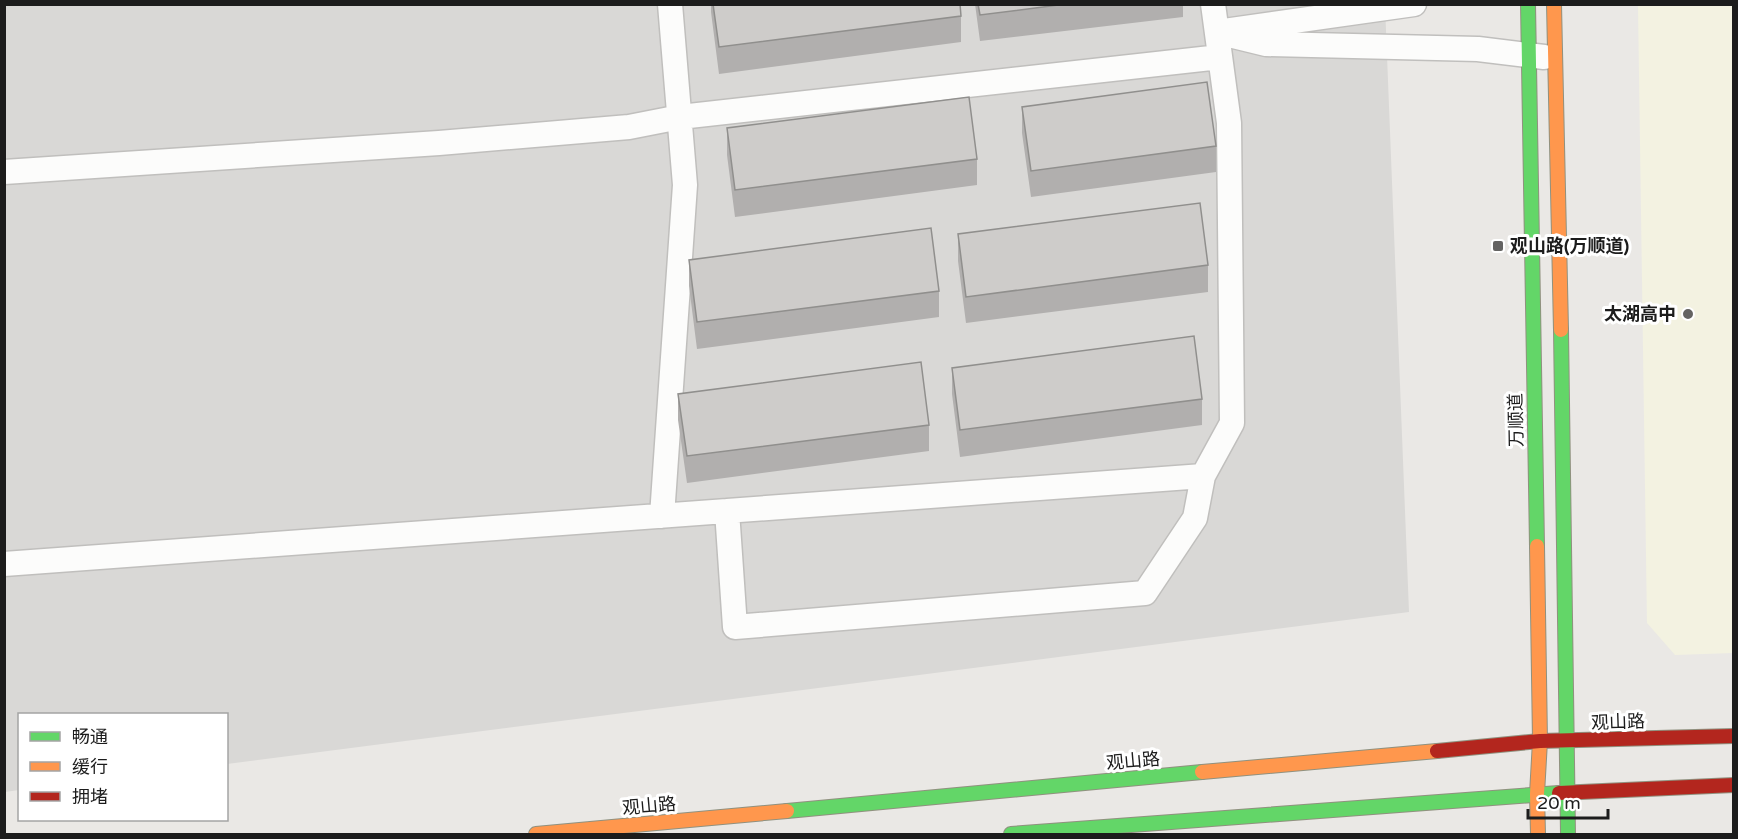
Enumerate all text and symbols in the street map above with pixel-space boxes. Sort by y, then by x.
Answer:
place label: 观山路(万顺道) [1510,235,1630,257]
marker: 观山路(万顺道) [1491,239,1505,253]
place label: 太湖高中 [1604,303,1676,325]
marker: 太湖高中 [1681,307,1695,321]
street label: 万顺道 [1505,393,1527,447]
street label: 观山路 [1591,710,1645,734]
legend [18,713,228,821]
text: 畅通 [72,726,108,748]
street label: 观山路 [1105,748,1161,774]
text: 缓行 [72,756,108,778]
scale bar [1528,782,1608,820]
text: 拥堵 [72,786,108,808]
text: 20 m [1537,792,1581,814]
street label: 观山路 [621,793,677,819]

